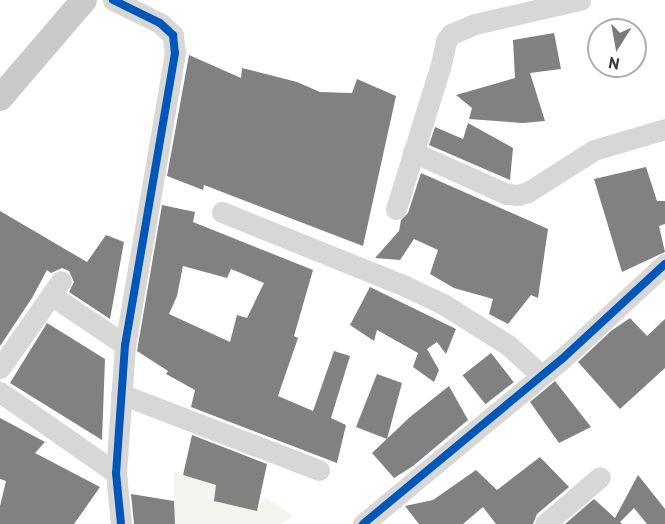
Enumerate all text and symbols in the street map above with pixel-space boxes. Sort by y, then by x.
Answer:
north arrow [587,18,647,78]
text: N [607,53,621,75]

